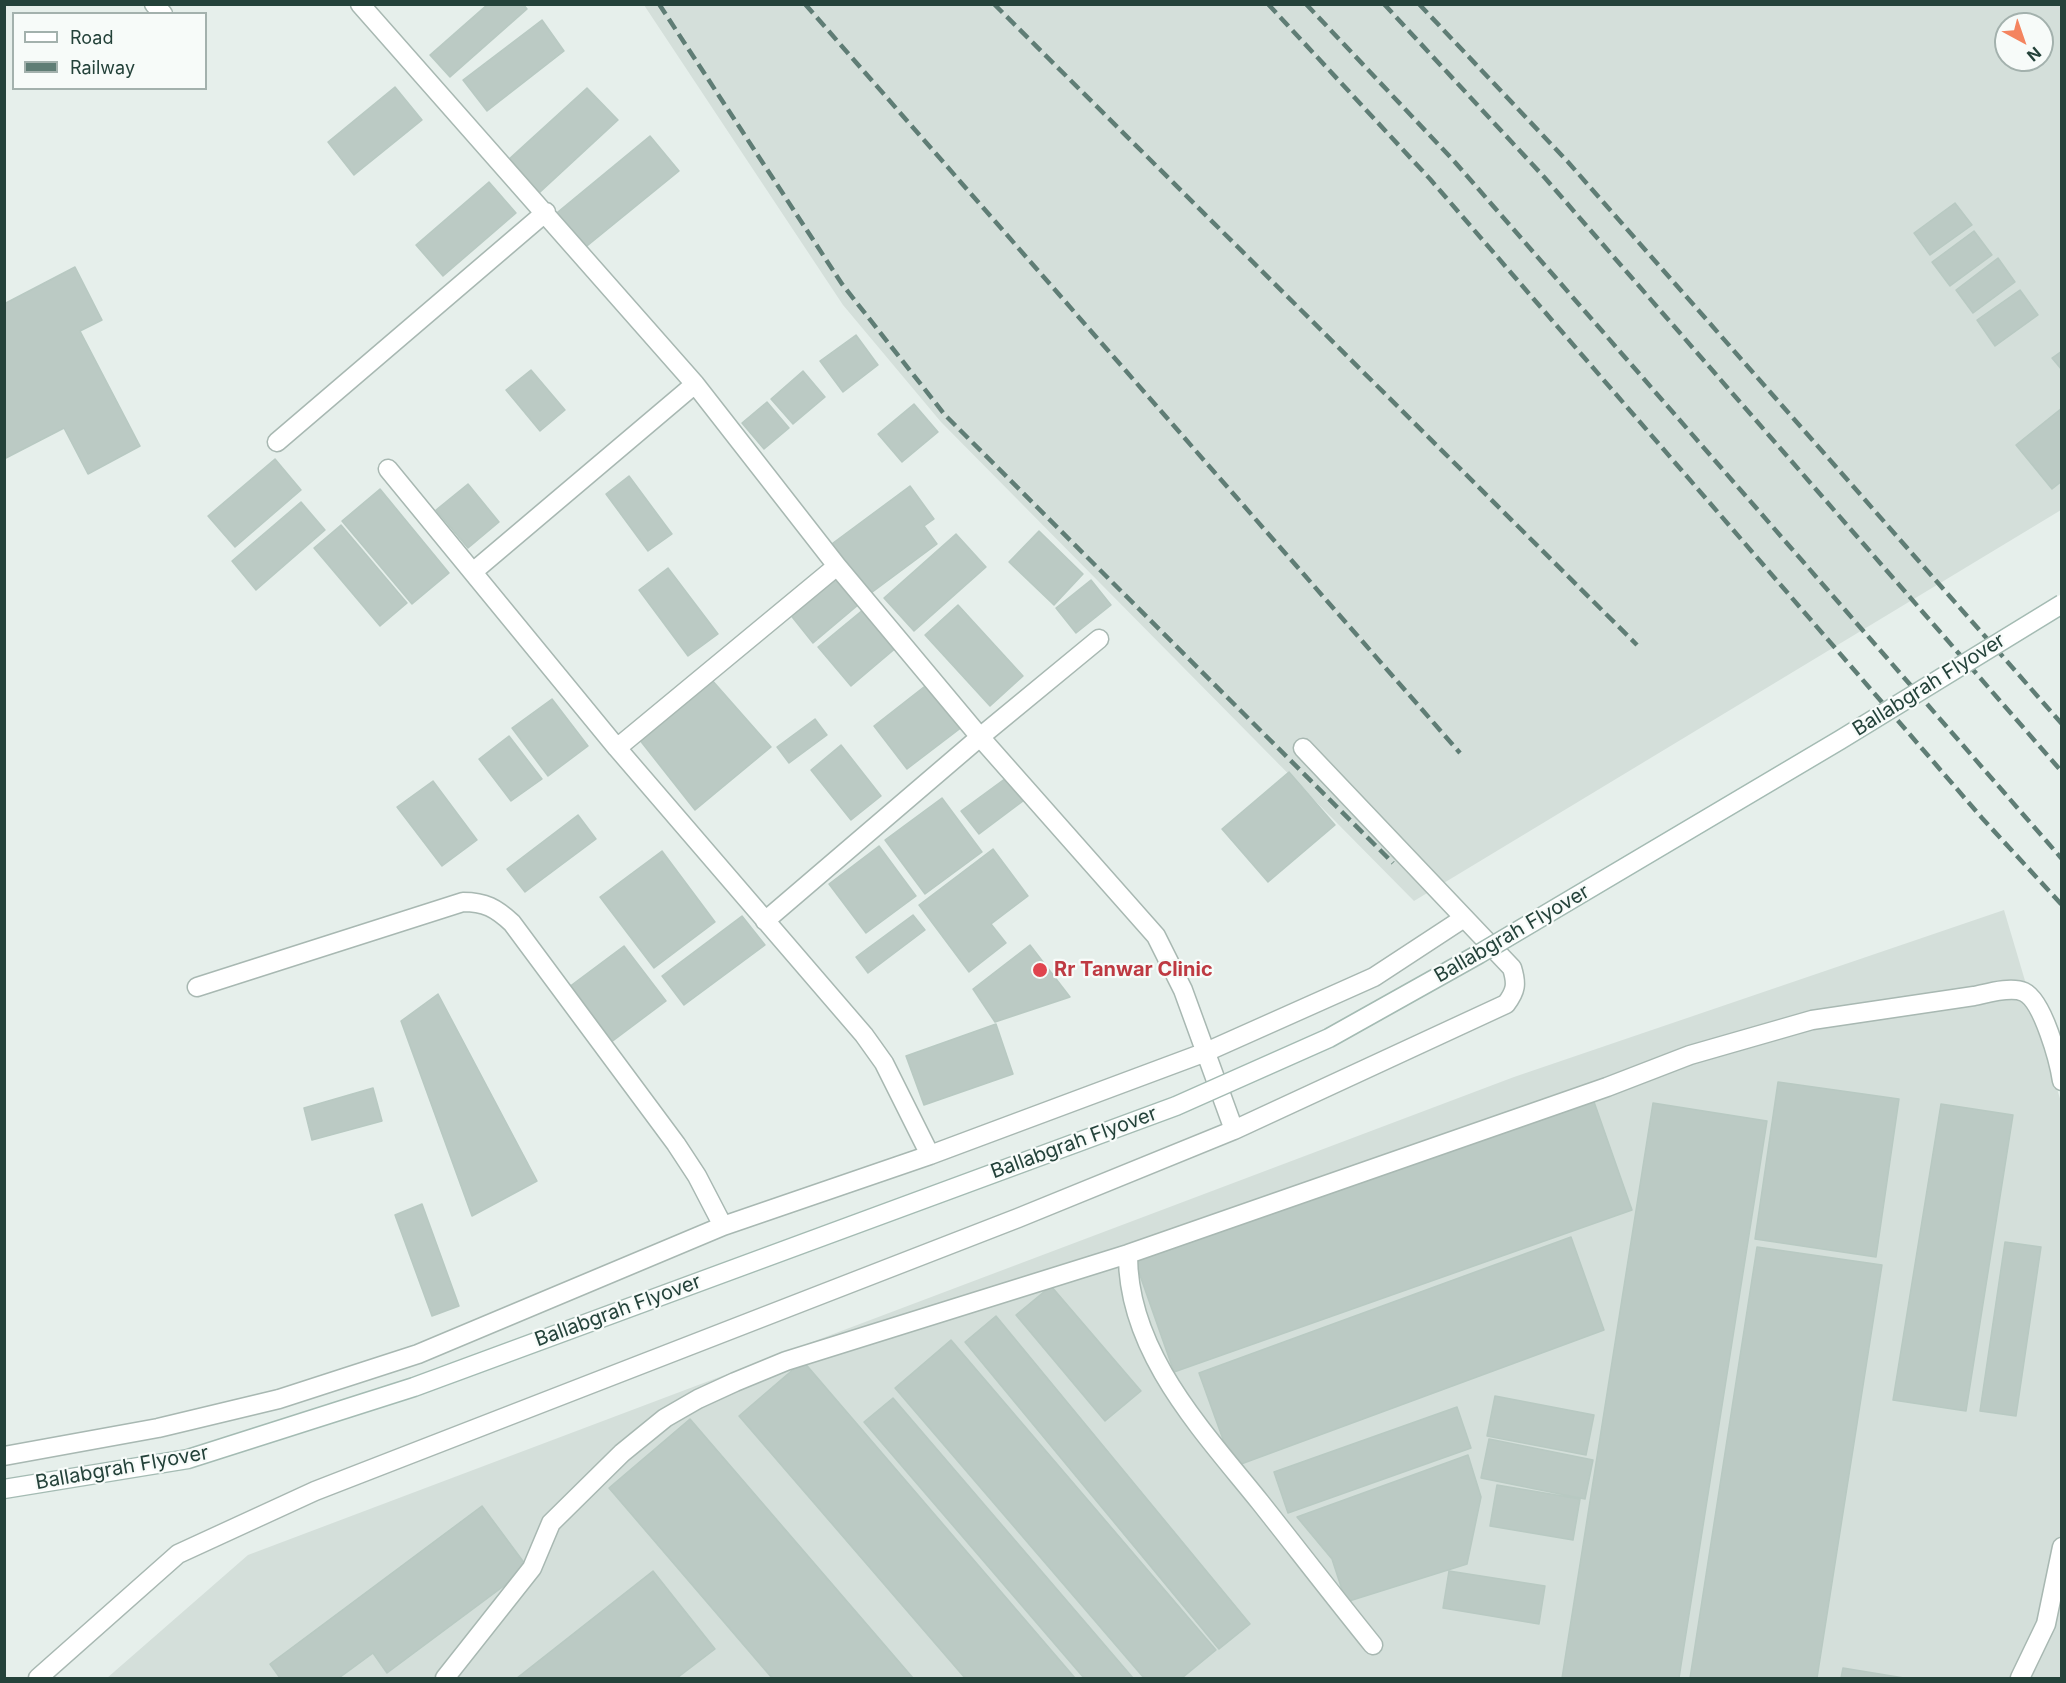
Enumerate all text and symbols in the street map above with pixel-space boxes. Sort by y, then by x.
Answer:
legend [12,12,207,90]
north arrow [1994,12,2054,72]
text: Road [70,27,113,48]
text: N [2023,43,2045,66]
text: Railway [70,57,135,78]
street label: Ballabgrah Flyover [1848,628,2010,742]
street label: Ballabgrah Flyover [1430,880,1594,988]
place label: Rr Tanwar Clinic [1054,958,1213,982]
marker: Rr Tanwar Clinic [1031,961,1049,979]
street label: Ballabgrah Flyover [988,1102,1160,1184]
street label: Ballabgrah Flyover [532,1270,704,1352]
street label: Ballabgrah Flyover [34,1441,210,1495]

